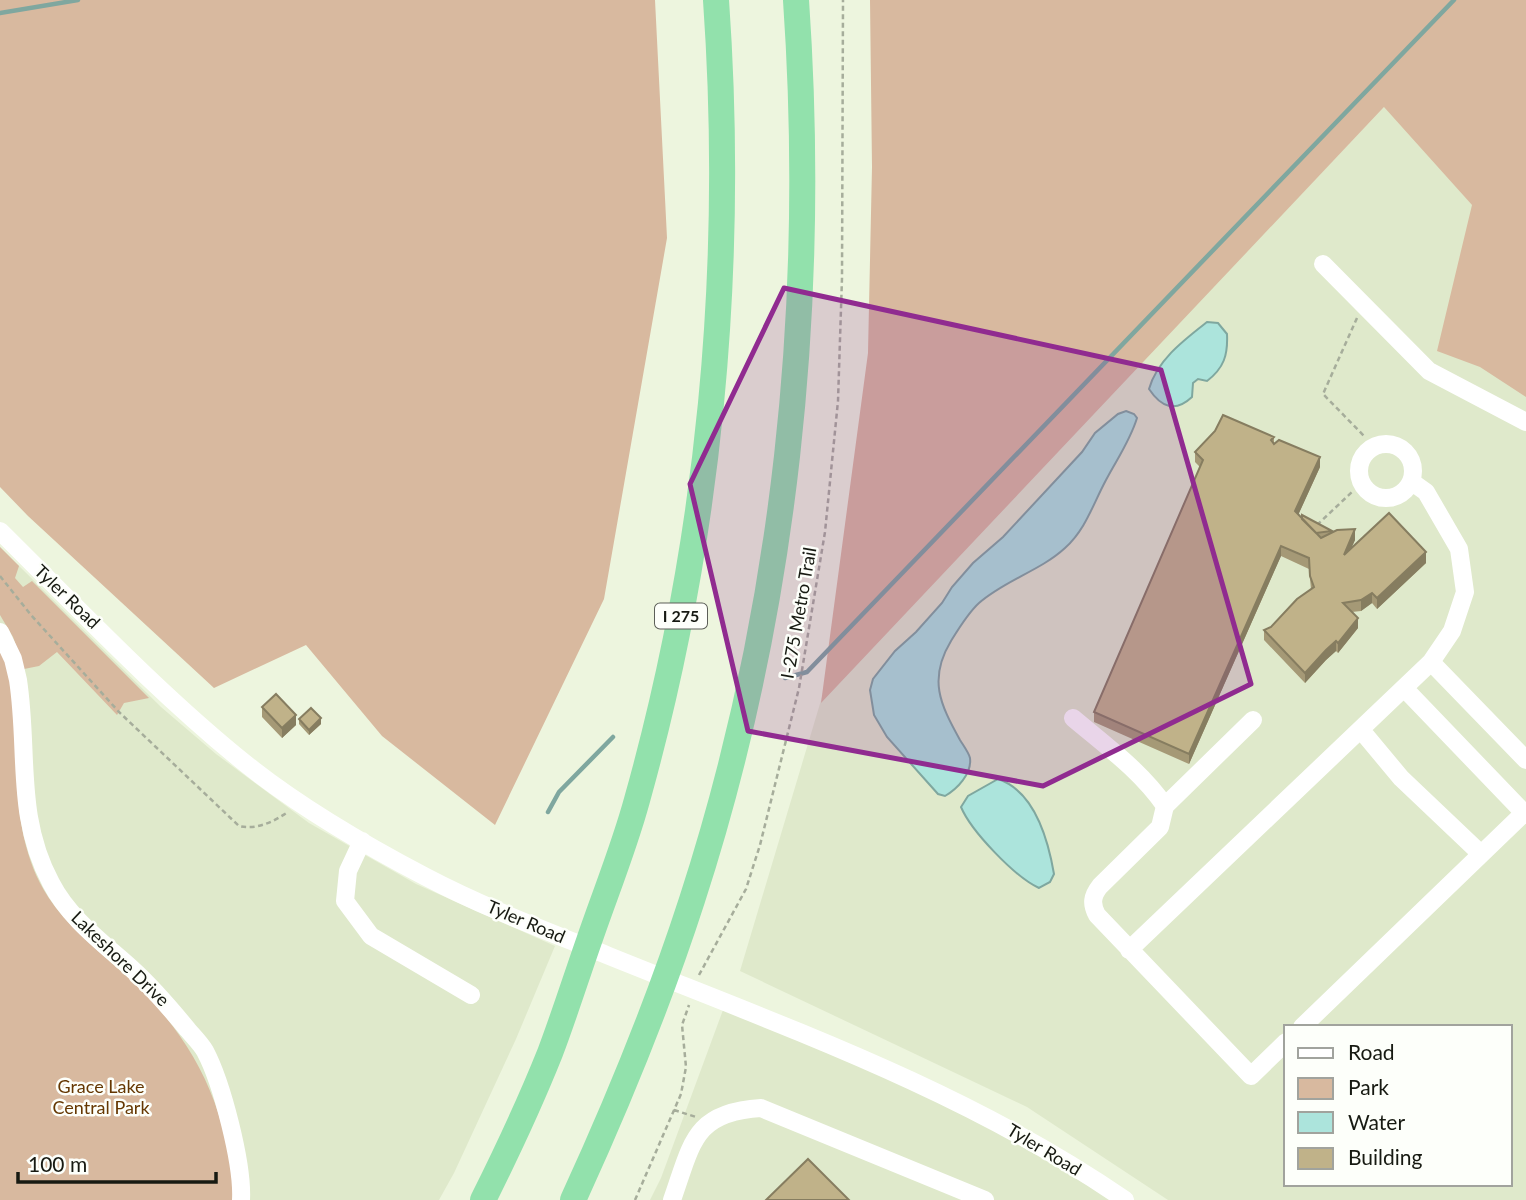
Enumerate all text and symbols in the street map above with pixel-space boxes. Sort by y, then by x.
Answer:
street label: I-275 Metro Trail [776,545,820,680]
street label: Tyler Road [30,560,105,633]
road number: I 275 [655,604,707,628]
street label: Tyler Road [484,895,569,947]
street label: Lakeshore Drive [67,906,174,1011]
legend [1284,1025,1512,1186]
text: Road [1348,1039,1395,1064]
text: Park [1348,1074,1389,1099]
park label: Grace Lake Central Park [52,1075,150,1118]
text: Water [1348,1109,1405,1134]
street label: Tyler Road [1003,1118,1086,1180]
scale bar [18,1140,215,1184]
text: Building [1348,1144,1423,1169]
text: 100 m [28,1151,87,1176]

